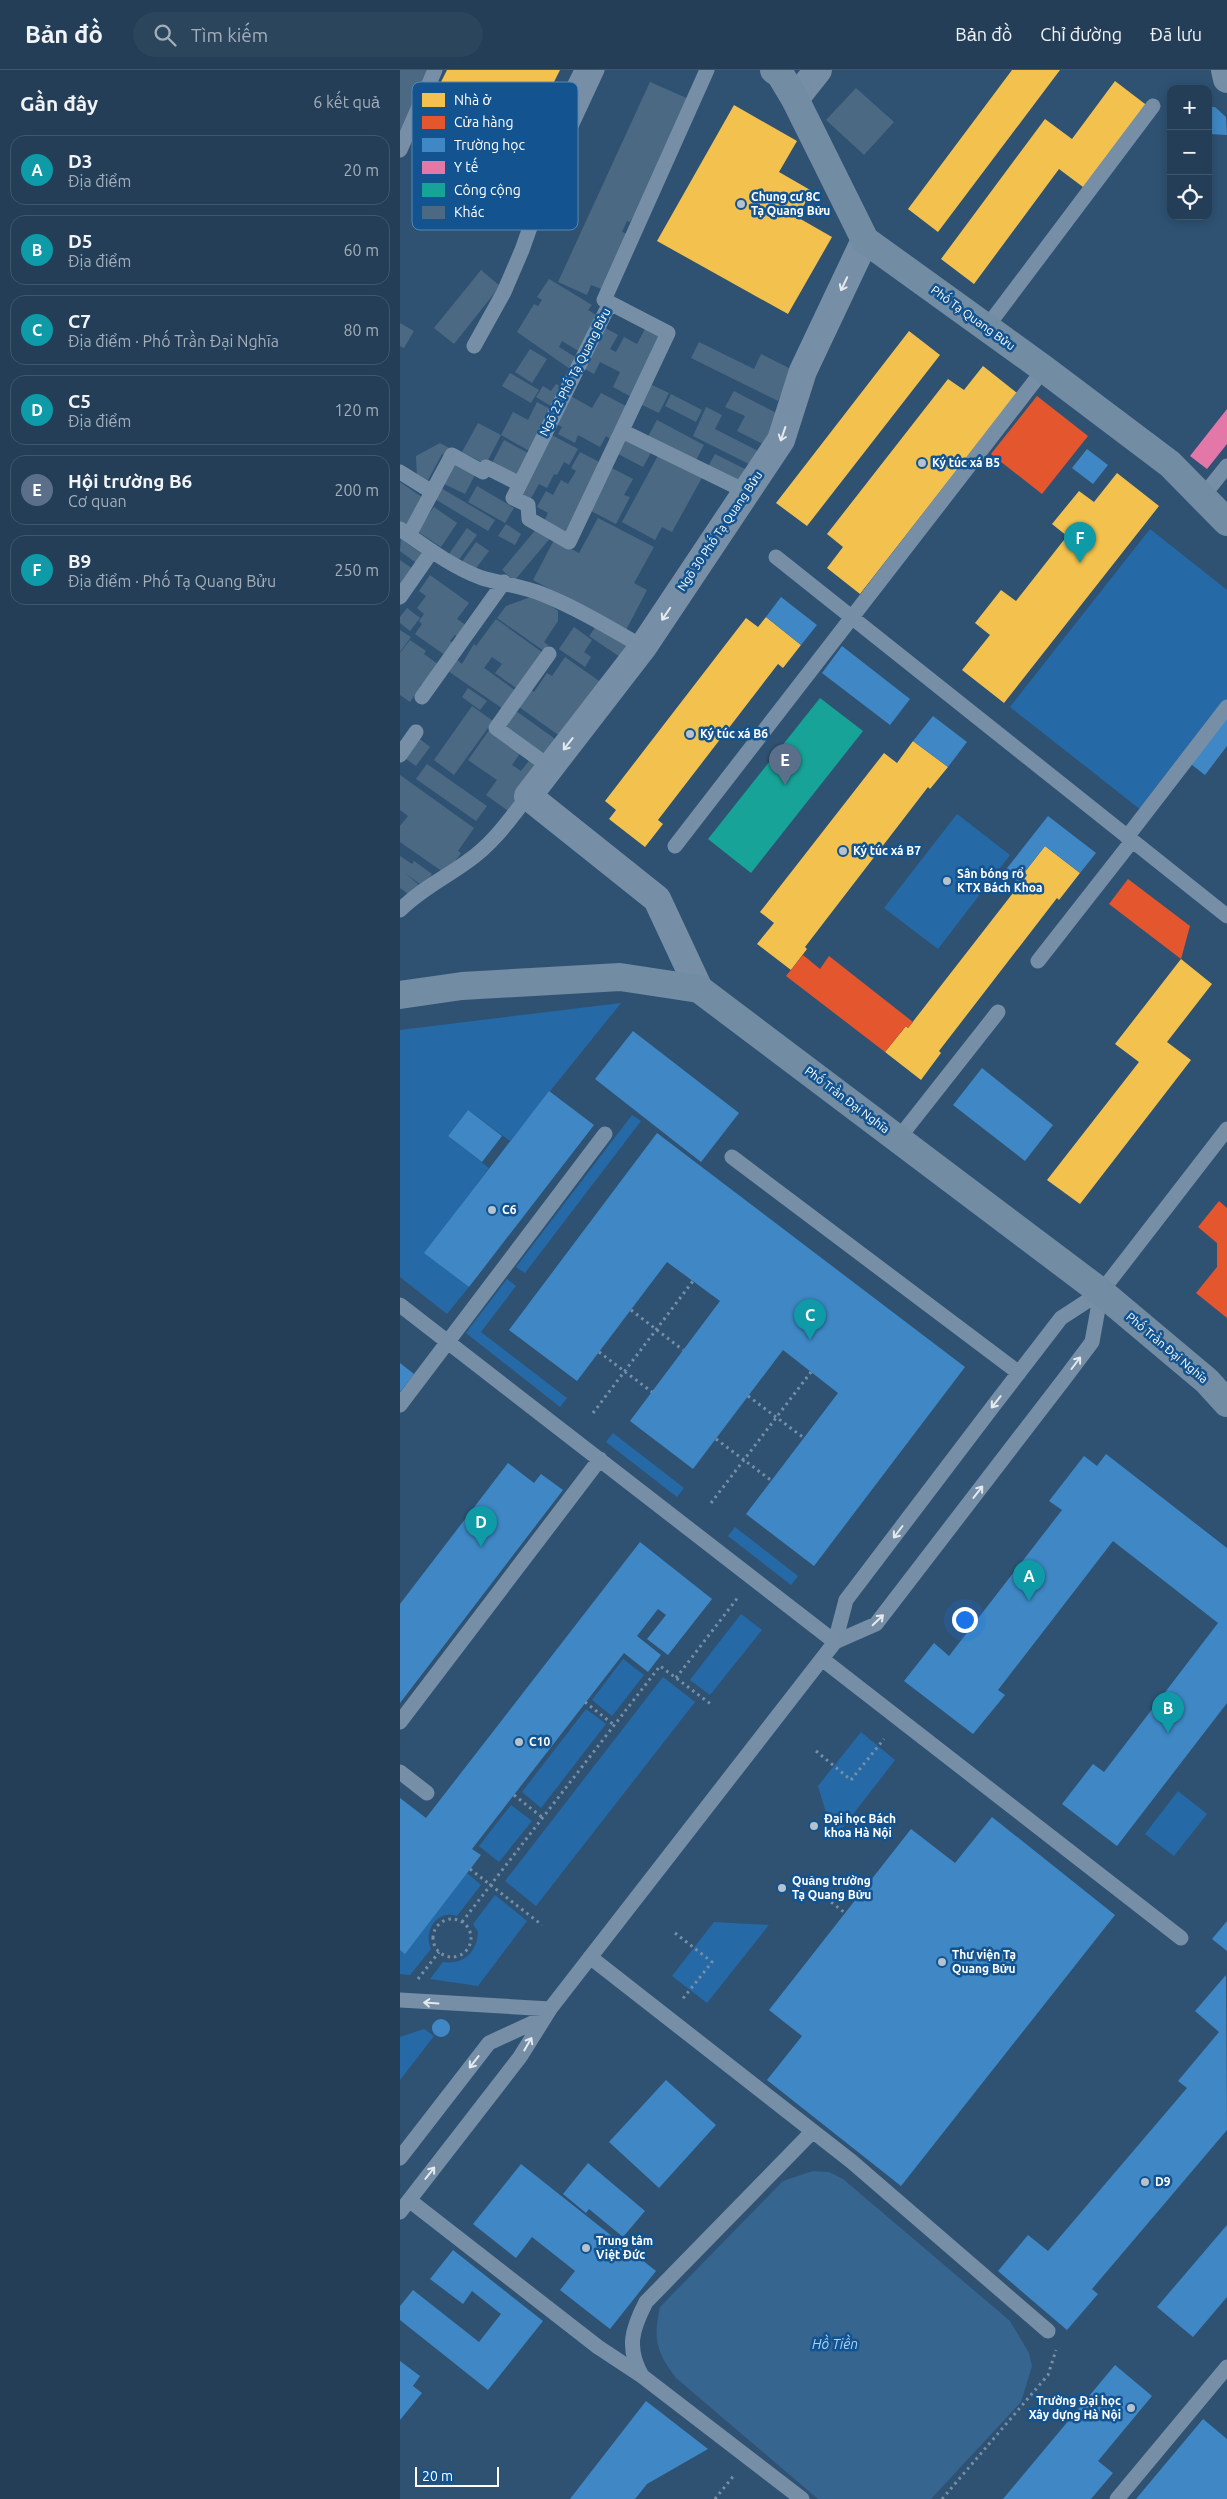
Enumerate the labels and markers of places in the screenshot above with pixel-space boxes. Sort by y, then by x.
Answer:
place label: Chung cư 8C Tạ Quang Bửu [751,190,830,217]
marker: Chung cư 8C Tạ Quang Bửu [735,198,747,210]
place label: Ký túc xá B5 [932,456,1000,469]
marker: Ký túc xá B5 [916,457,928,469]
pin: F [1064,522,1096,563]
place label: Ký túc xá B6 [700,727,768,740]
marker: Ký túc xá B6 [684,728,696,740]
pin: E [769,744,801,785]
place label: Ký túc xá B7 [853,844,921,857]
marker: Ký túc xá B7 [837,845,849,857]
place label: Sân bóng rổ KTX Bách Khoa [957,867,1042,894]
marker: Sân bóng rổ KTX Bách Khoa [941,875,953,887]
place label: C6 [502,1203,517,1216]
marker: C6 [486,1204,498,1216]
pin: C [794,1299,826,1340]
pin: D [465,1506,497,1547]
pin: A [1013,1560,1045,1601]
pin: B [1152,1692,1184,1733]
place label: C10 [529,1735,550,1748]
marker: C10 [513,1736,525,1748]
place label: Đại học Bách khoa Hà Nội [824,1812,896,1839]
marker: Đại học Bách khoa Hà Nội [808,1820,820,1832]
place label: Quảng trường Tạ Quang Bửu [792,1874,871,1901]
marker: Quảng trường Tạ Quang Bửu [776,1882,788,1894]
place label: Thư viện Tạ Quang Bửu [952,1948,1016,1975]
marker: Thư viện Tạ Quang Bửu [936,1956,948,1968]
place label: D9 [1155,2175,1171,2188]
marker: D9 [1139,2176,1151,2188]
place label: Trung tâm Việt Đức [596,2234,653,2261]
marker: Trung tâm Việt Đức [580,2242,592,2254]
place label: Trường Đại học Xây dựng Hà Nội [1029,2394,1121,2421]
marker: Trường Đại học Xây dựng Hà Nội [1125,2402,1137,2414]

